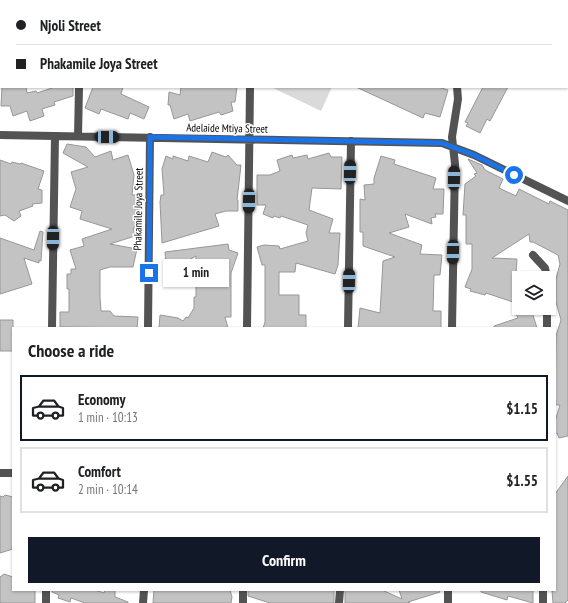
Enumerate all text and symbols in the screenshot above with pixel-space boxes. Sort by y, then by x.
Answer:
text: Njoli Street [40,16,101,35]
text: Phakamile Joya Street [40,54,158,73]
street label: Adelaide Mtiya Street [186,120,268,136]
car [95,131,119,143]
car [344,160,356,184]
car [448,166,460,190]
route start [505,166,523,184]
street label: Phakamile Joya Street [130,167,146,251]
car [243,189,255,213]
car [47,226,59,250]
car [447,240,459,264]
callout: 1 min [163,259,229,287]
route end [140,264,158,282]
text: 1 min [183,264,209,281]
car [343,269,355,293]
map controls [512,271,556,315]
button: layers [512,271,556,315]
text: Choose a ride [28,339,114,362]
icon: car [30,390,66,426]
text: Economy [78,390,126,409]
text: $1.15 [506,399,538,418]
text: 1 min · 10:13 [78,409,138,426]
icon: car [30,462,66,498]
text: Comfort [78,462,121,481]
text: $1.55 [506,471,538,490]
text: 2 min · 10:14 [78,481,138,498]
button: Confirm [28,537,540,583]

